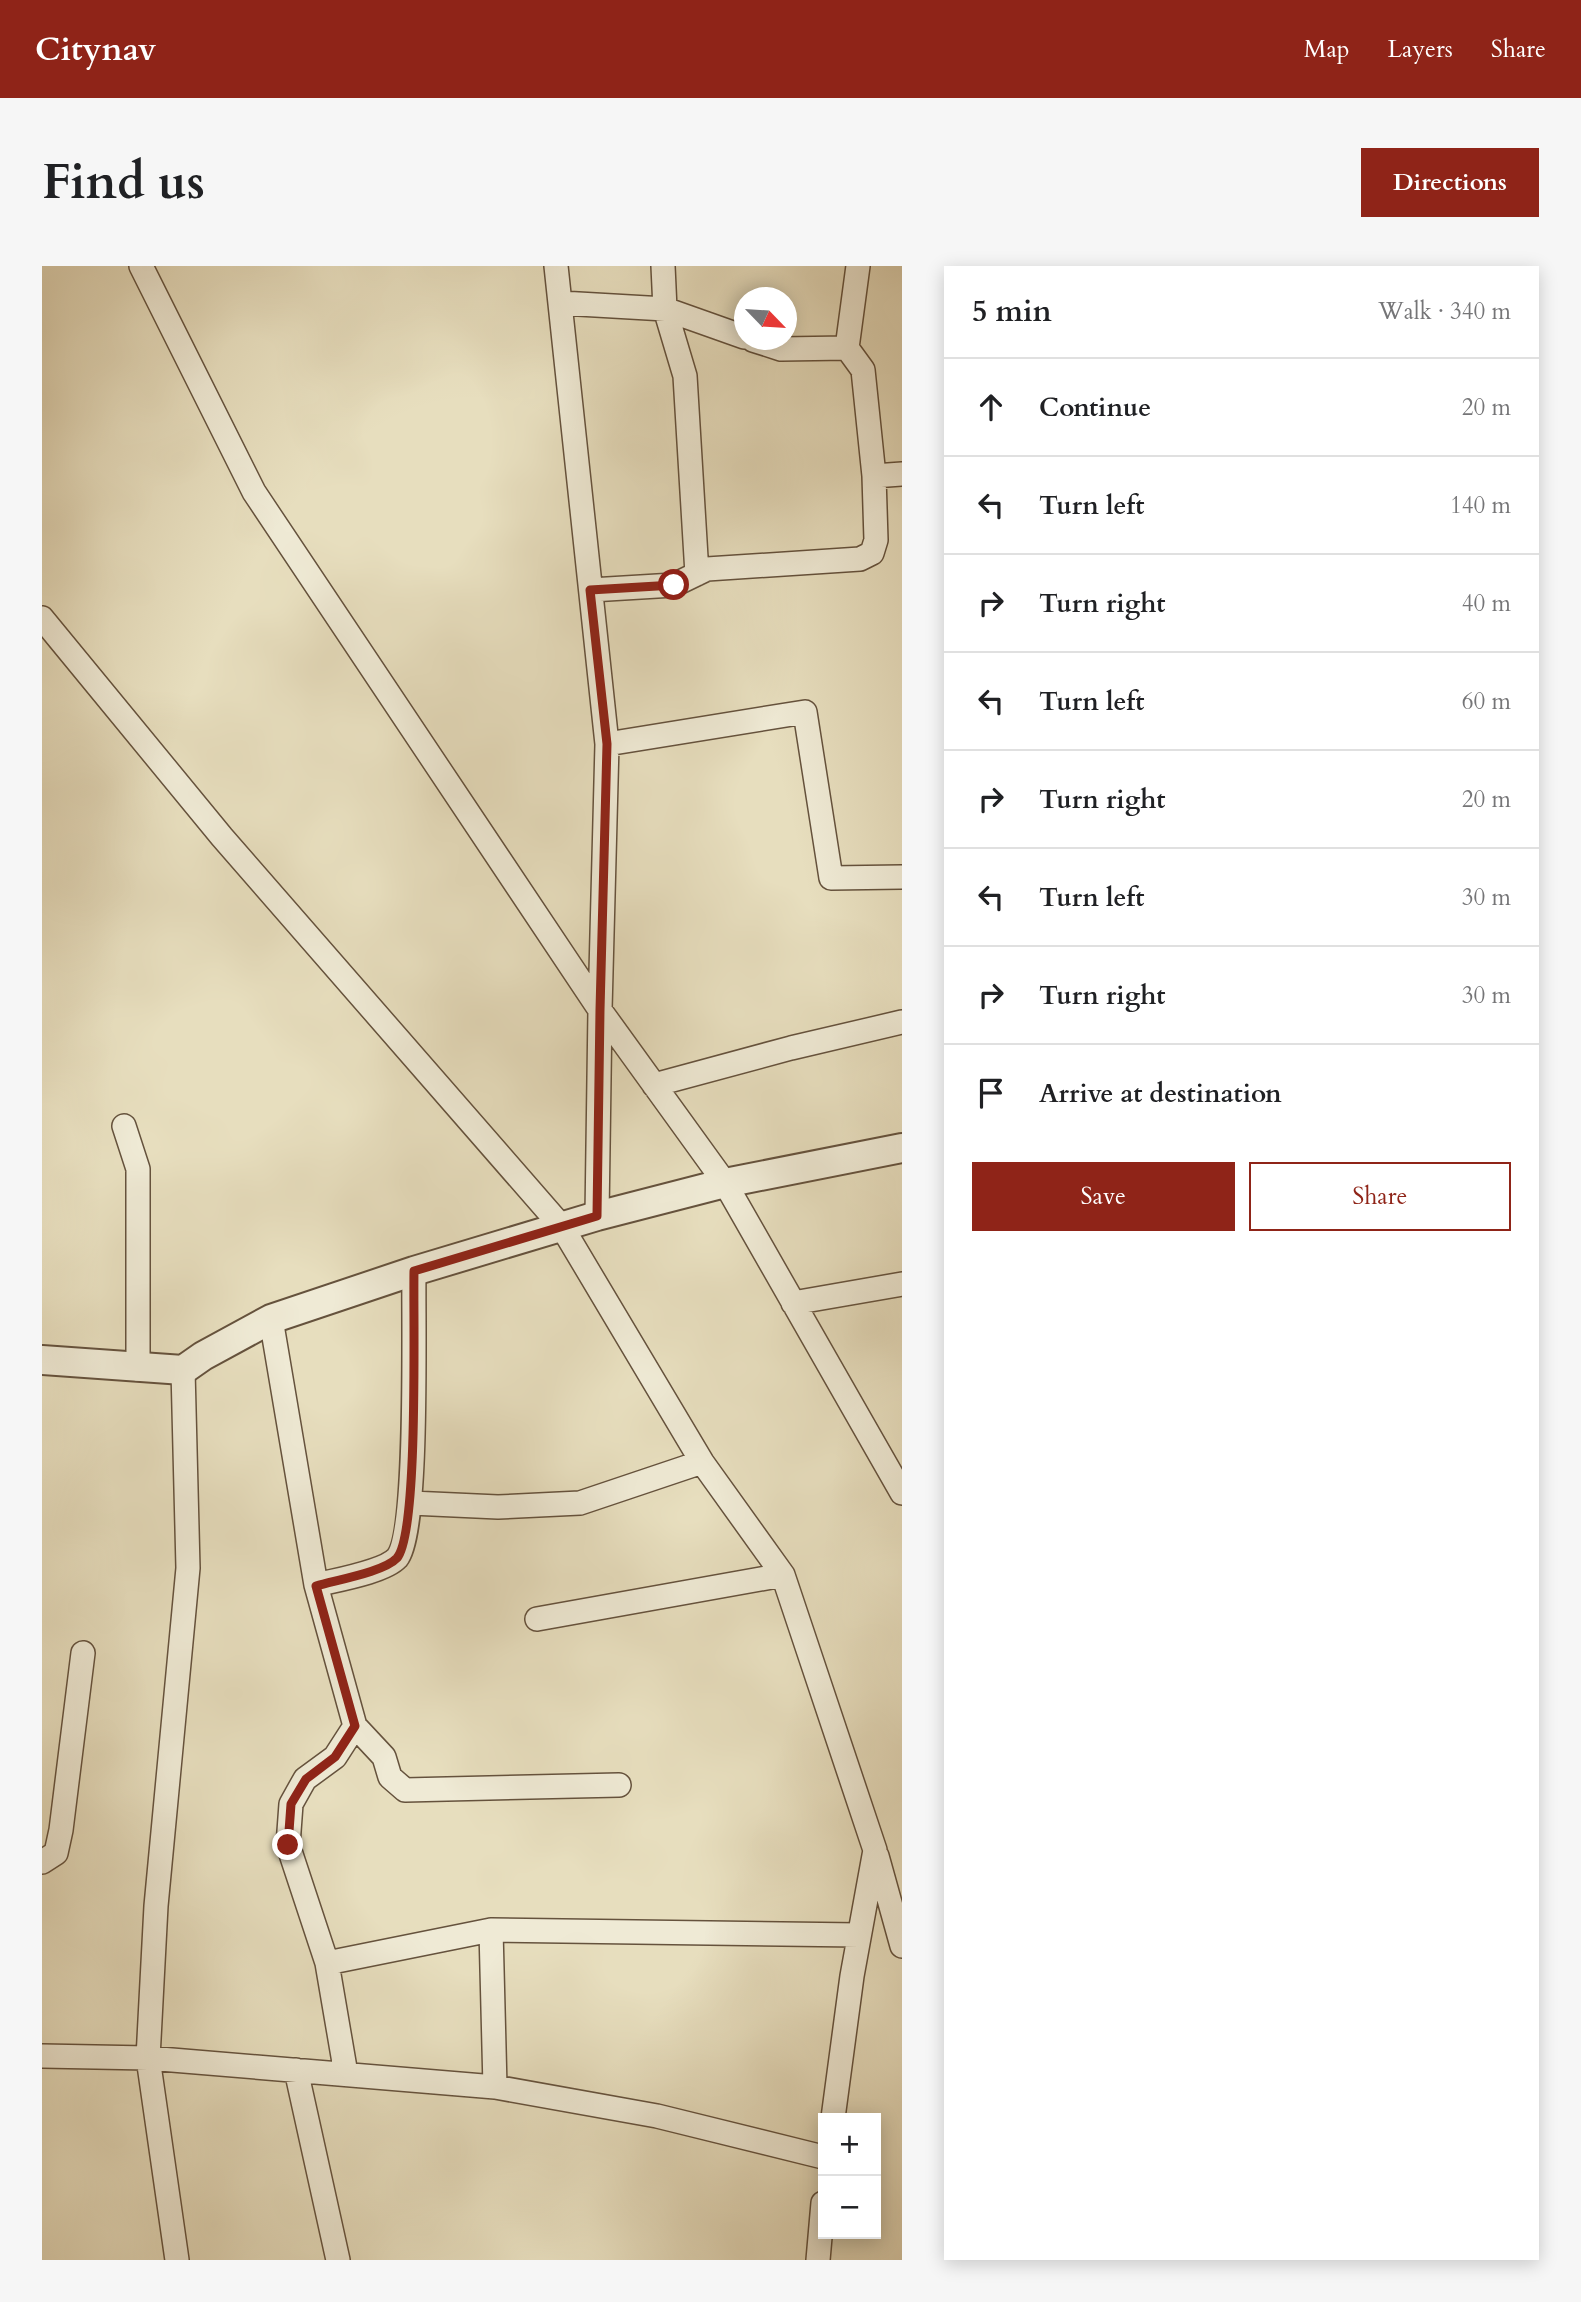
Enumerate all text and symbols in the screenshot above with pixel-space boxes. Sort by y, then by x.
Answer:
text: Citynav [35,27,156,72]
text: Map [1304,33,1350,66]
text: Layers [1388,33,1453,66]
text: Share [1491,33,1546,66]
button: Directions [1361,148,1539,217]
text: Find us [42,149,205,216]
north arrow [734,287,797,350]
text: 5 min [972,291,1052,332]
text: Walk · 340 m [1378,296,1511,327]
icon: ahead [972,388,1010,426]
text: Continue [1039,390,1151,425]
text: 20 m [1462,392,1511,423]
icon: left [972,486,1010,524]
text: Turn left [1039,488,1144,523]
text: 140 m [1450,490,1511,521]
route start [658,569,689,600]
icon: right [972,584,1010,622]
text: Turn right [1039,586,1166,621]
text: 40 m [1462,588,1511,619]
icon: left [972,682,1010,720]
text: Turn left [1039,684,1144,719]
text: 60 m [1462,686,1511,717]
icon: right [972,780,1010,818]
text: Turn right [1039,782,1166,817]
text: 20 m [1462,784,1511,815]
icon: left [972,878,1010,916]
text: Turn left [1039,880,1144,915]
text: 30 m [1462,882,1511,913]
icon: right [972,976,1010,1014]
text: Turn right [1039,978,1166,1013]
text: 30 m [1462,980,1511,1011]
icon: arrive [972,1074,1010,1112]
text: Arrive at destination [1039,1076,1282,1111]
button: Save [972,1162,1235,1231]
button: Share [1249,1162,1511,1231]
route end [272,1829,303,1860]
map controls [818,2113,881,2239]
button: + [818,2113,881,2176]
button: − [818,2176,881,2239]

